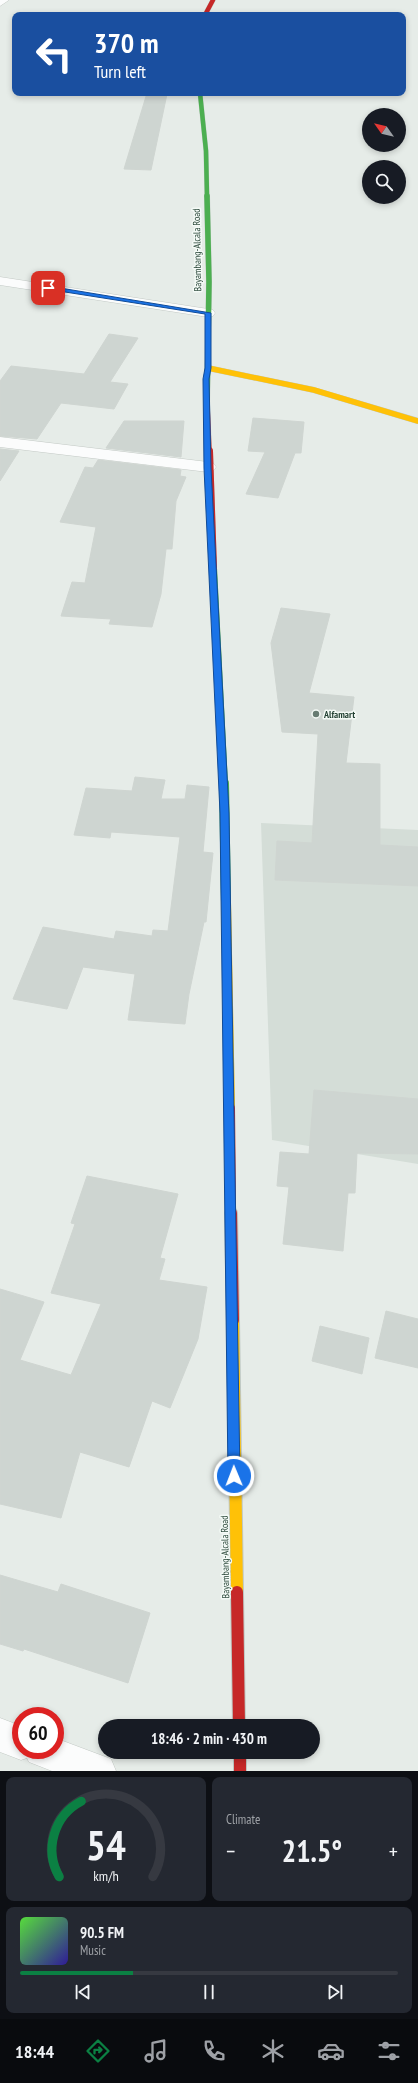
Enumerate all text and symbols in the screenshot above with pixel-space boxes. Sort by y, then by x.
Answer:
text: 370 m [94,24,158,61]
icon: left [28,28,80,80]
text: Turn left [94,60,146,83]
north arrow [362,108,406,152]
map controls [362,108,406,204]
button: search [362,160,406,204]
street label: Bayambang-Alcala Road [190,208,204,292]
pin [31,271,65,305]
icon: arrive [37,277,59,299]
place label: Alfamart [323,708,355,721]
marker: Alfamart [311,709,321,719]
position arrow [213,1455,255,1497]
street label: Bayambang-Alcala Road [218,1515,232,1599]
speed limit sign: 60 [12,1707,64,1759]
text: 18:46 · 2 min · 430 m [151,1729,267,1748]
text: Climate [226,1811,260,1828]
text: 54 [86,1818,126,1871]
text: 21.5° [282,1831,342,1870]
text: − [226,1837,235,1865]
text: + [389,1837,398,1865]
text: km/h [93,1866,119,1885]
text: 90.5 FM [80,1923,124,1942]
text: Music [80,1942,106,1959]
icon: previous [72,1981,94,2003]
icon: pause [198,1981,220,2003]
icon: next [324,1981,346,2003]
icon: directions [84,2037,112,2065]
icon: music [142,2037,170,2065]
icon: phone [200,2037,228,2065]
icon: climate [259,2037,287,2065]
icon: car [317,2037,345,2065]
icon: filters [375,2037,403,2065]
text: 18:44 [15,2040,54,2063]

